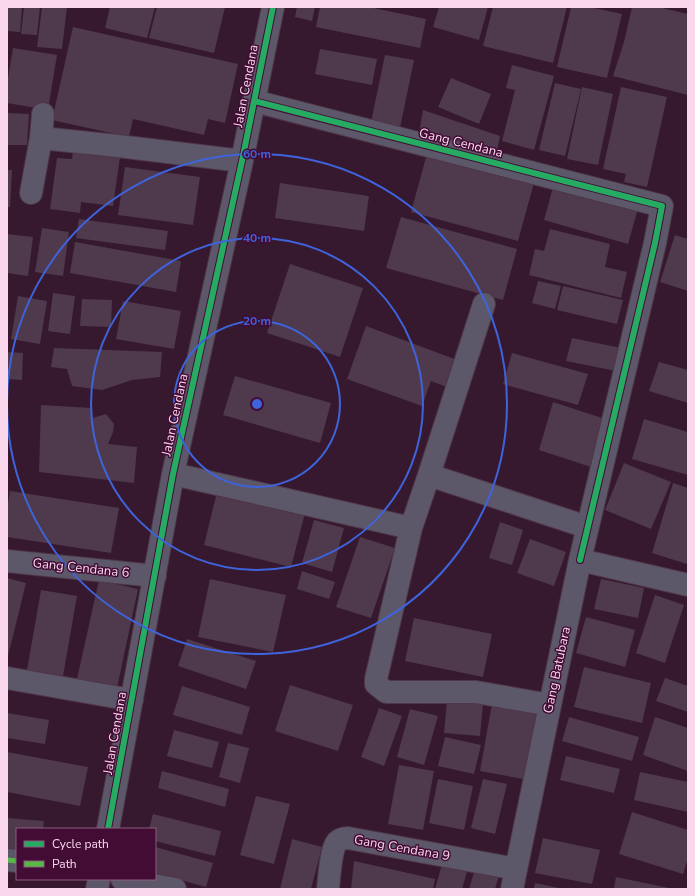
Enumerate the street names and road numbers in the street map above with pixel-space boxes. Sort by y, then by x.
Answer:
street label: Jalan Cendana [229,43,263,130]
street label: Gang Cendana [417,124,505,162]
street label: Jalan Cendana [157,372,193,459]
street label: Gang Cendana 6 [32,554,130,582]
street label: Gang Batubara [539,625,575,715]
street label: Jalan Cendana [99,690,131,777]
street label: Gang Cendana 9 [353,831,451,865]

